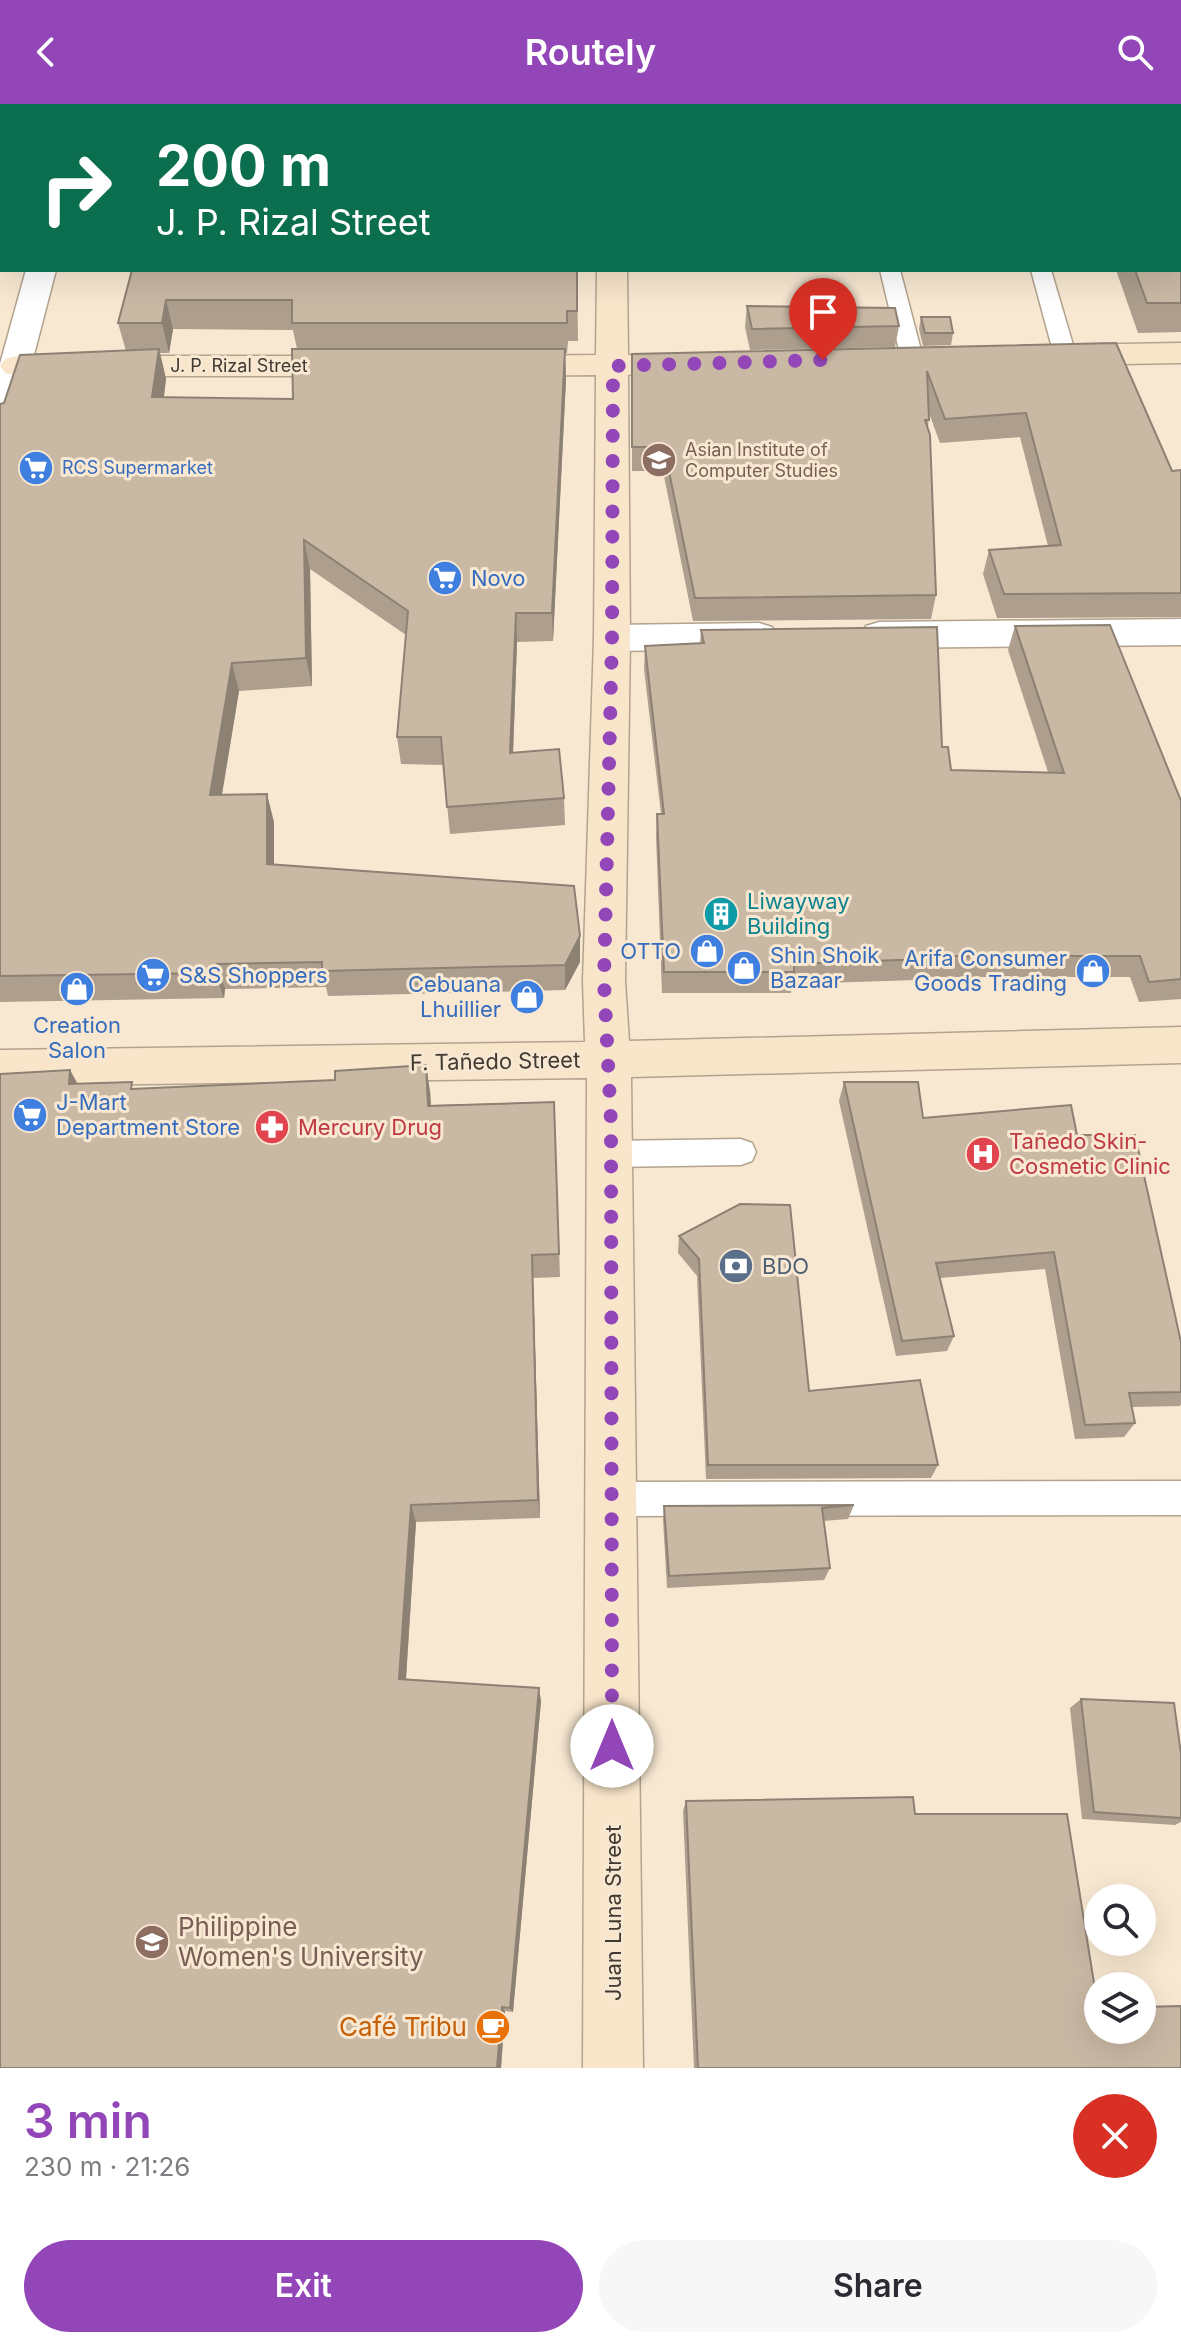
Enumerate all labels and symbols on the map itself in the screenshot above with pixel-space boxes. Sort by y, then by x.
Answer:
pin [789,278,857,360]
street label: J. P. Rizal Street [170,355,308,376]
place label: Asian Institute of Computer Studies [685,439,838,481]
school or university icon: Asian Institute of Computer Studies [640,441,678,479]
supermarket icon: RCS Supermarket [17,449,55,487]
place label: RCS Supermarket [62,457,213,478]
supermarket icon: Novo [426,559,464,597]
place label: Novo [471,565,525,591]
place label: Liwayway Building [747,888,850,939]
building icon: Liwayway Building [702,895,740,933]
shop icon: OTTO [688,932,726,970]
place label: OTTO [620,938,681,964]
place label: Shin Shoik Bazaar [770,942,879,993]
place label: Arifa Consumer Goods Trading [904,945,1067,996]
shop icon: Shin Shoik Bazaar [725,949,763,987]
shop icon: Arifa Consumer Goods Trading [1074,952,1112,990]
supermarket icon: S&S Shoppers [134,956,172,994]
place label: S&S Shoppers [179,962,328,988]
shop icon: Creation Salon [58,970,96,1008]
place label: Cebuana Lhuillier [408,971,501,1022]
shop icon: Cebuana Lhuillier [508,978,546,1016]
place label: Creation Salon [33,1012,121,1063]
street label: F. Tañedo Street [410,1047,580,1075]
place label: J-Mart Department Store [56,1089,240,1140]
supermarket icon: J-Mart Department Store [11,1096,49,1134]
pharmacy icon: Mercury Drug [253,1108,291,1146]
place label: Mercury Drug [298,1114,442,1140]
place label: Tañedo Skin- Cosmetic Clinic [1009,1128,1171,1179]
hospital icon: Tañedo Skin- Cosmetic Clinic [964,1135,1002,1173]
bank icon: BDO [717,1247,755,1285]
place label: BDO [762,1253,809,1279]
position arrow [570,1704,654,1788]
street label: Juan Luna Street [600,1825,626,2001]
place label: Philippine Women's University [178,1911,424,1972]
school or university icon: Philippine Women's University [133,1923,171,1961]
cafe icon: Café Tribu [474,2008,512,2046]
place label: Café Tribu [339,2011,467,2042]

